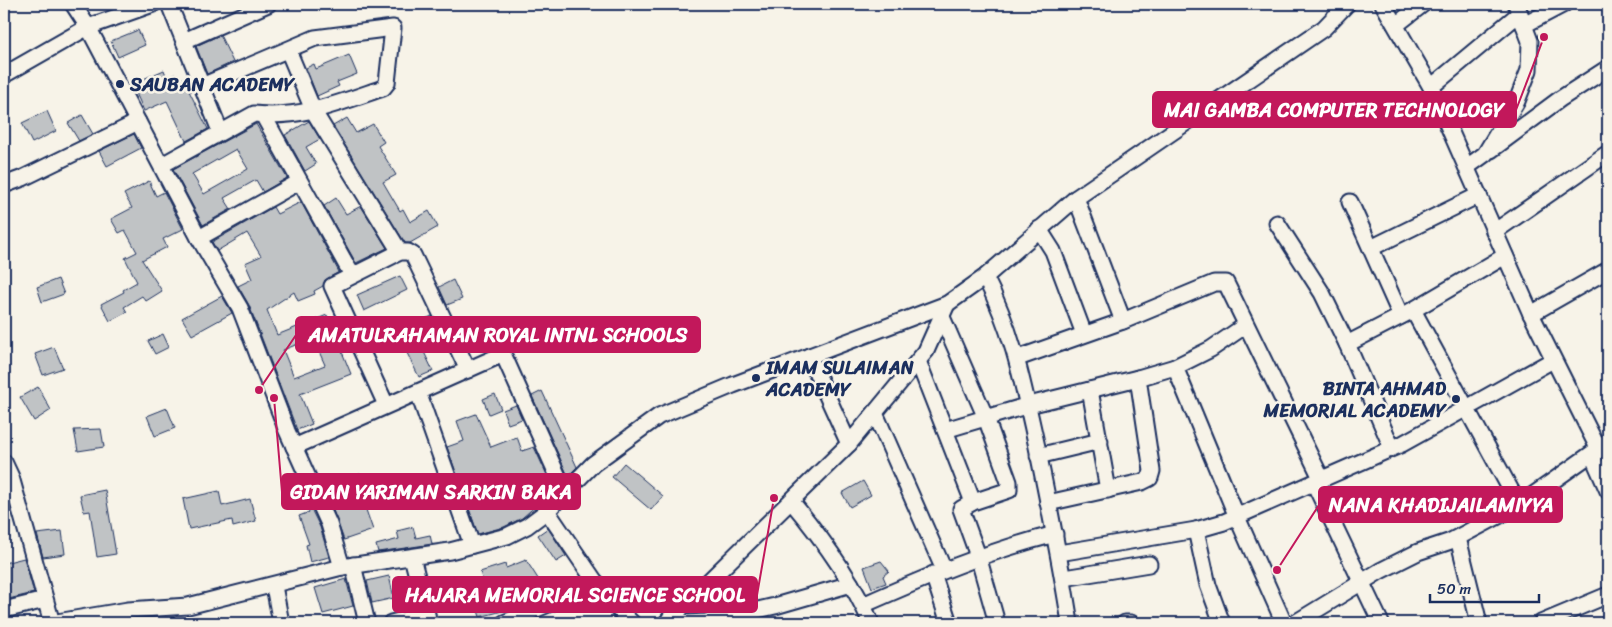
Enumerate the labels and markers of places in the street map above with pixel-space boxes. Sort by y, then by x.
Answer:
place label: SAUBAN ACADEMY [129,68,296,101]
marker: SAUBAN ACADEMY [114,78,126,90]
callout: MAI GAMBA COMPUTER TECHNOLOGY [1153,92,1516,127]
callout: AMATULRAHAMAN ROYAL INTNL SCHOOLS [296,317,700,352]
place label: IMAM SULAIMAN ACADEMY [765,351,914,406]
marker: IMAM SULAIMAN ACADEMY [750,372,762,384]
place label: BINTA AHMAD MEMORIAL ACADEMY [1263,372,1447,427]
marker: BINTA AHMAD MEMORIAL ACADEMY [1450,393,1462,405]
callout: GIDAN YARIMAN SARKIN BAKA [282,474,580,509]
callout: NANA KHADIJAILAMIYYA [1319,487,1562,522]
callout: HAJARA MEMORIAL SCIENCE SCHOOL [393,577,757,612]

